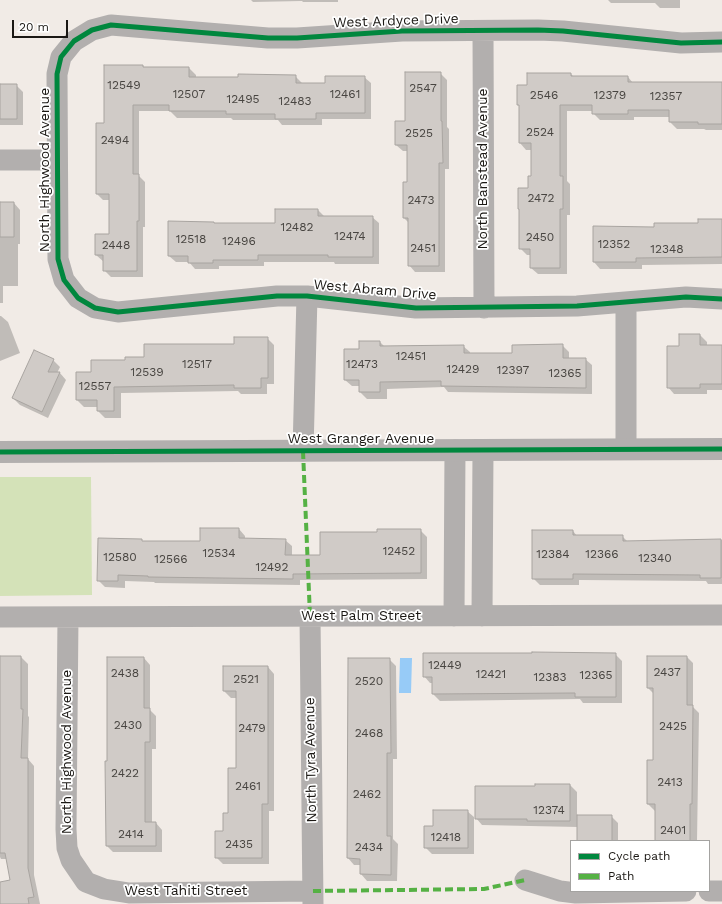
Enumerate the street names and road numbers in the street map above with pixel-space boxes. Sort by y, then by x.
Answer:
street label: West Ardyce Drive [333,10,459,32]
street label: North Highwood Avenue [37,88,53,252]
street label: North Banstead Avenue [475,88,491,250]
street label: West Abram Drive [313,276,437,304]
street label: West Granger Avenue [288,431,434,447]
street label: West Palm Street [301,608,421,624]
street label: North Highwood Avenue [59,670,75,834]
street label: North Tyra Avenue [302,697,320,823]
street label: West Tahiti Street [125,883,247,899]

